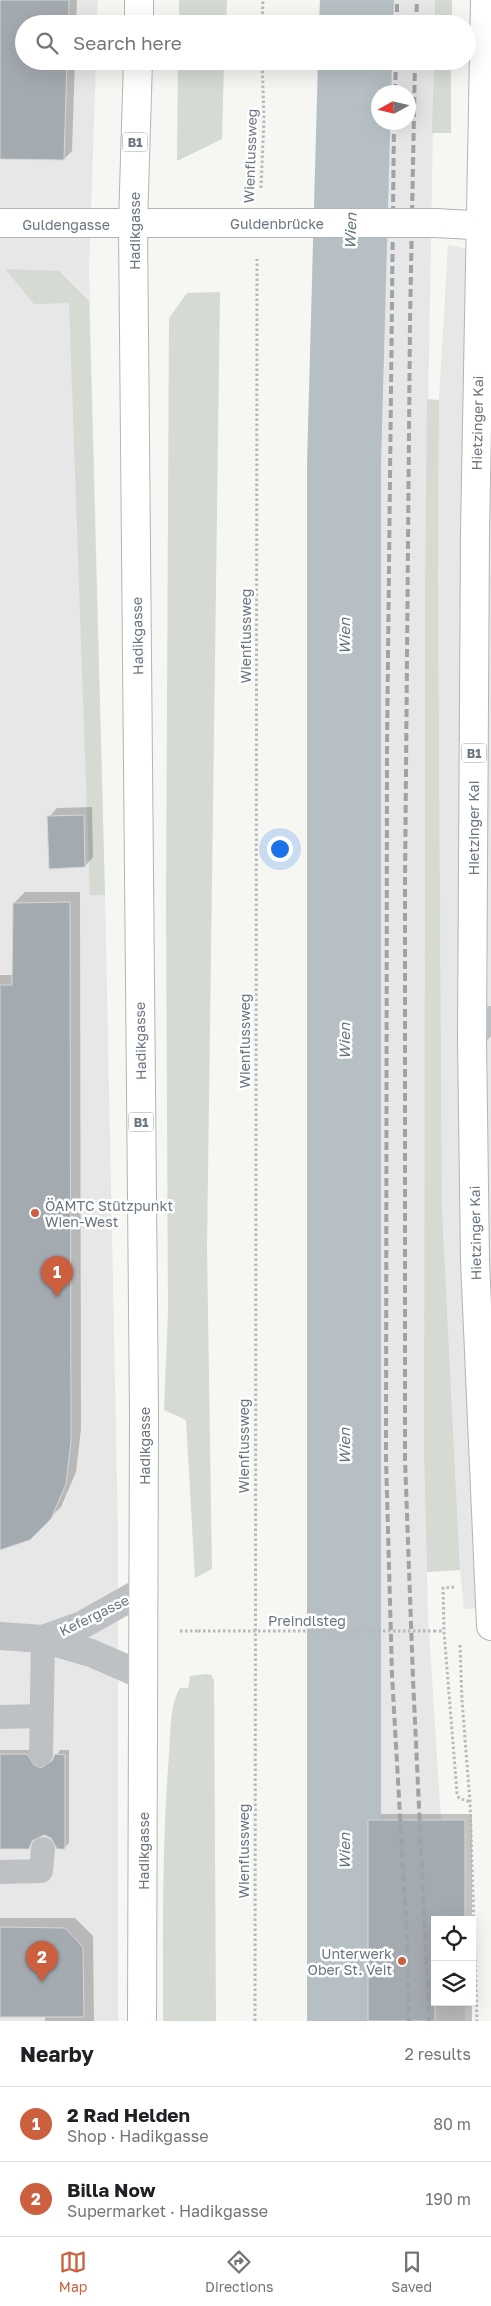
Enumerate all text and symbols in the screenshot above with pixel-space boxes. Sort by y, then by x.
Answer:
search box [15,15,476,70]
icon: search [33,29,61,57]
text: Search here [73,31,182,54]
north arrow [371,85,416,130]
street label: Wienflussweg [240,108,260,204]
road number: B1 [122,132,148,152]
street label: Hadikgasse [126,192,143,270]
water label: Wien [340,212,360,249]
street label: Guldenbrücke [230,215,324,232]
street label: Guldengasse [22,216,110,233]
street label: Hietzinger Kai [468,375,486,471]
street label: Wienflussweg [237,589,254,683]
street label: Hadikgasse [128,597,146,675]
water label: Wien [335,617,353,654]
road number: B1 [462,744,486,762]
street label: Hietzinger Kai [465,781,482,875]
your location [267,836,293,862]
street label: Wienflussweg [236,994,253,1088]
street label: Hadikgasse [131,1002,149,1080]
water label: Wien [335,1022,353,1059]
road number: B1 [128,1112,154,1132]
street label: Hietzinger Kai [466,1185,484,1281]
place label: ÖAMTC Stützpunkt Wien-West [45,1197,173,1230]
marker: ÖAMTC Stützpunkt Wien-West [29,1207,41,1219]
pin: 1 [41,1256,73,1297]
street label: Wienflussweg [235,1399,252,1493]
street label: Hadikgasse [136,1407,153,1485]
water label: Wien [335,1427,353,1464]
street label: Kefergasse [56,1591,132,1639]
street label: Preindlsteg [268,1612,346,1629]
street label: Wienflussweg [235,1804,252,1898]
street label: Hadikgasse [135,1812,152,1890]
water label: Wien [335,1832,353,1869]
map controls [431,1916,476,2006]
button: locate [431,1916,476,1961]
pin: 2 [26,1941,58,1982]
place label: Unterwerk Ober St. Veit [308,1945,392,1978]
marker: Unterwerk Ober St. Veit [396,1955,408,1967]
button: layers [431,1961,476,2006]
text: Nearby [20,2041,94,2067]
text: 2 results [405,2044,471,2064]
text: 2 Rad Helden [67,2103,190,2126]
text: 1 [32,2114,40,2134]
text: 80 m [433,2114,471,2134]
text: Shop · Hadikgasse [67,2126,209,2146]
text: Billa Now [67,2178,156,2201]
text: 2 [31,2189,41,2209]
text: 190 m [425,2189,471,2209]
text: Supermarket · Hadikgasse [67,2201,268,2221]
tab: Map [59,2248,87,2295]
tab: Directions [205,2248,274,2295]
tab: Saved [391,2248,432,2295]

